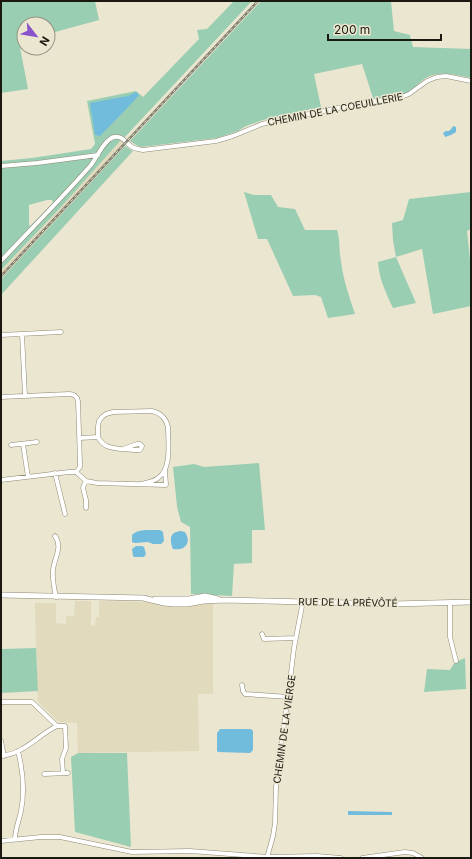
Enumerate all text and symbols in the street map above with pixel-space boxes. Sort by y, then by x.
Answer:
north arrow [16,16,56,56]
scale bar [328,16,441,42]
text: 200 m [334,22,370,37]
text: N [36,34,53,48]
street label: CHEMIN DE LA COEUILLERIE [266,90,404,128]
street label: RUE DE LA PRÉVÔTÉ [298,594,398,609]
street label: CHEMIN DE LA VIERGE [270,674,298,784]

